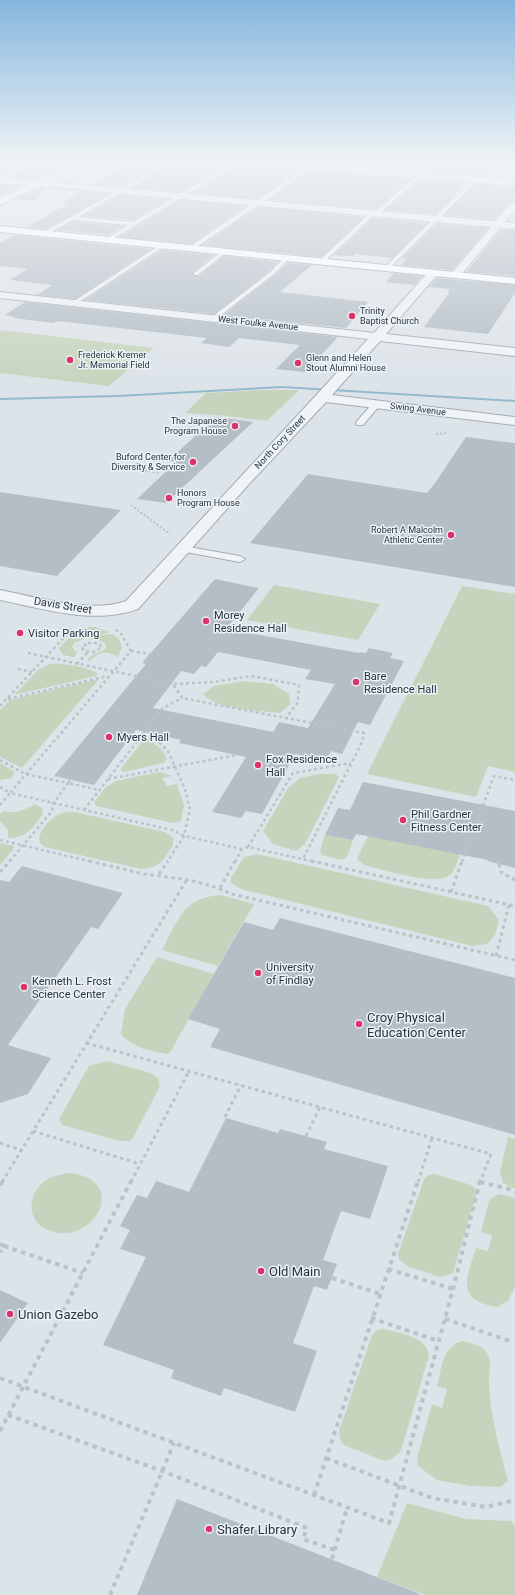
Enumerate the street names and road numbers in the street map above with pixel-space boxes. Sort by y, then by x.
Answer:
street label: West Foulke Avenue [217,314,299,332]
street label: Swing Avenue [390,401,447,417]
street label: North Cory Street [253,413,307,471]
street label: Davis Street [33,594,93,617]

